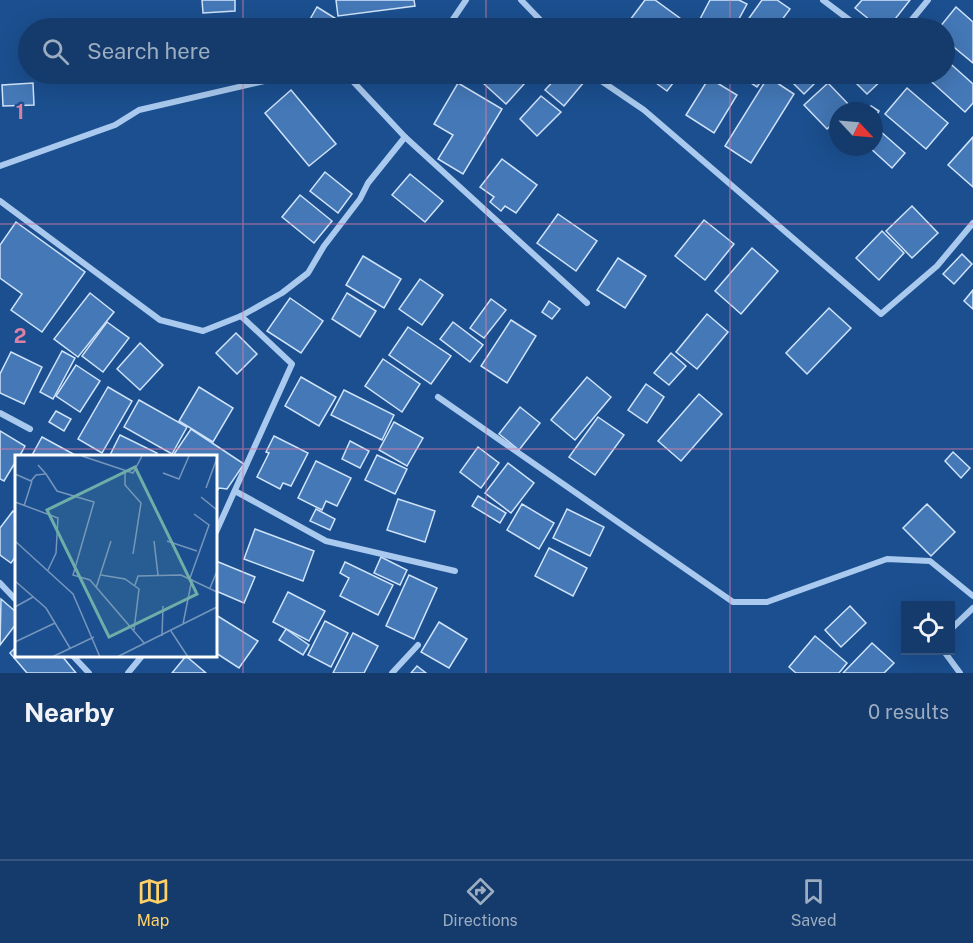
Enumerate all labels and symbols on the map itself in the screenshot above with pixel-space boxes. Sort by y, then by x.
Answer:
text: 1 [16,100,24,124]
north arrow [829,102,883,156]
text: 2 [14,324,26,348]
inset map [15,455,218,658]

